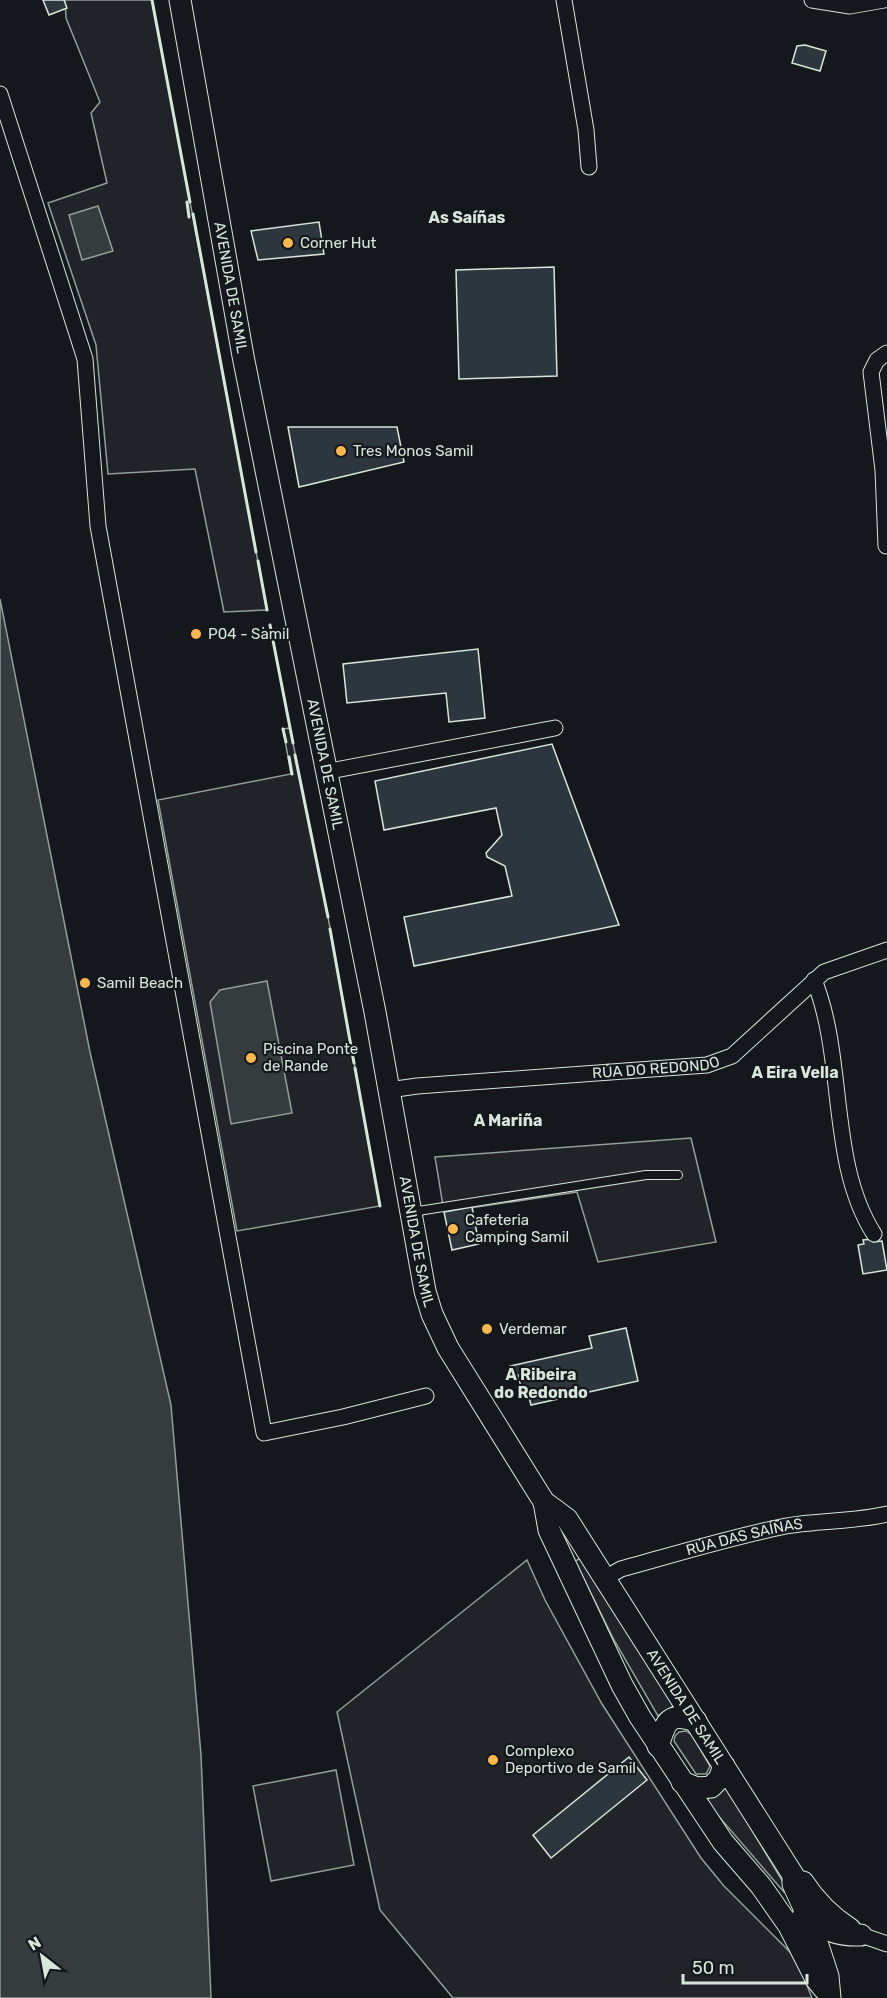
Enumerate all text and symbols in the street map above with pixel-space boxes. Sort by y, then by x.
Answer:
district label: As Saíñas [429,208,506,227]
street label: AVENIDA DE SAMIL [210,220,251,355]
place label: Corner Hut [300,234,377,252]
marker: Corner Hut [281,236,295,250]
place label: Tres Monos Samil [353,442,474,460]
marker: Tres Monos Samil [334,444,348,458]
place label: P04 - Samil [208,625,289,643]
marker: P04 - Samil [189,627,203,641]
street label: AVENIDA DE SAMIL [303,697,347,832]
place label: Samil Beach [97,974,183,992]
marker: Samil Beach [78,976,92,990]
place label: Piscina Ponte de Rande [263,1040,358,1075]
marker: Piscina Ponte de Rande [244,1051,258,1065]
street label: RÚA DO REDONDO [592,1052,722,1082]
district label: A Eira Vella [751,1063,839,1082]
district label: A Mariña [474,1111,542,1130]
street label: AVENIDA DE SAMIL [396,1175,439,1310]
place label: Cafeteria Camping Samil [465,1211,569,1246]
marker: Cafeteria Camping Samil [446,1222,460,1236]
place label: Verdemar [499,1320,567,1338]
marker: Verdemar [480,1322,494,1336]
district label: A Ribeira do Redondo [494,1365,588,1402]
street label: RÚA DAS SAÍÑAS [684,1515,804,1559]
street label: AVENIDA DE SAMIL [643,1646,730,1768]
place label: Complexo Deportivo de Samil [505,1742,636,1777]
marker: Complexo Deportivo de Samil [486,1753,500,1767]
north arrow [12,1926,72,1986]
text: N [25,1932,44,1955]
scale bar [683,1947,808,1985]
text: 50 m [692,1957,735,1979]

